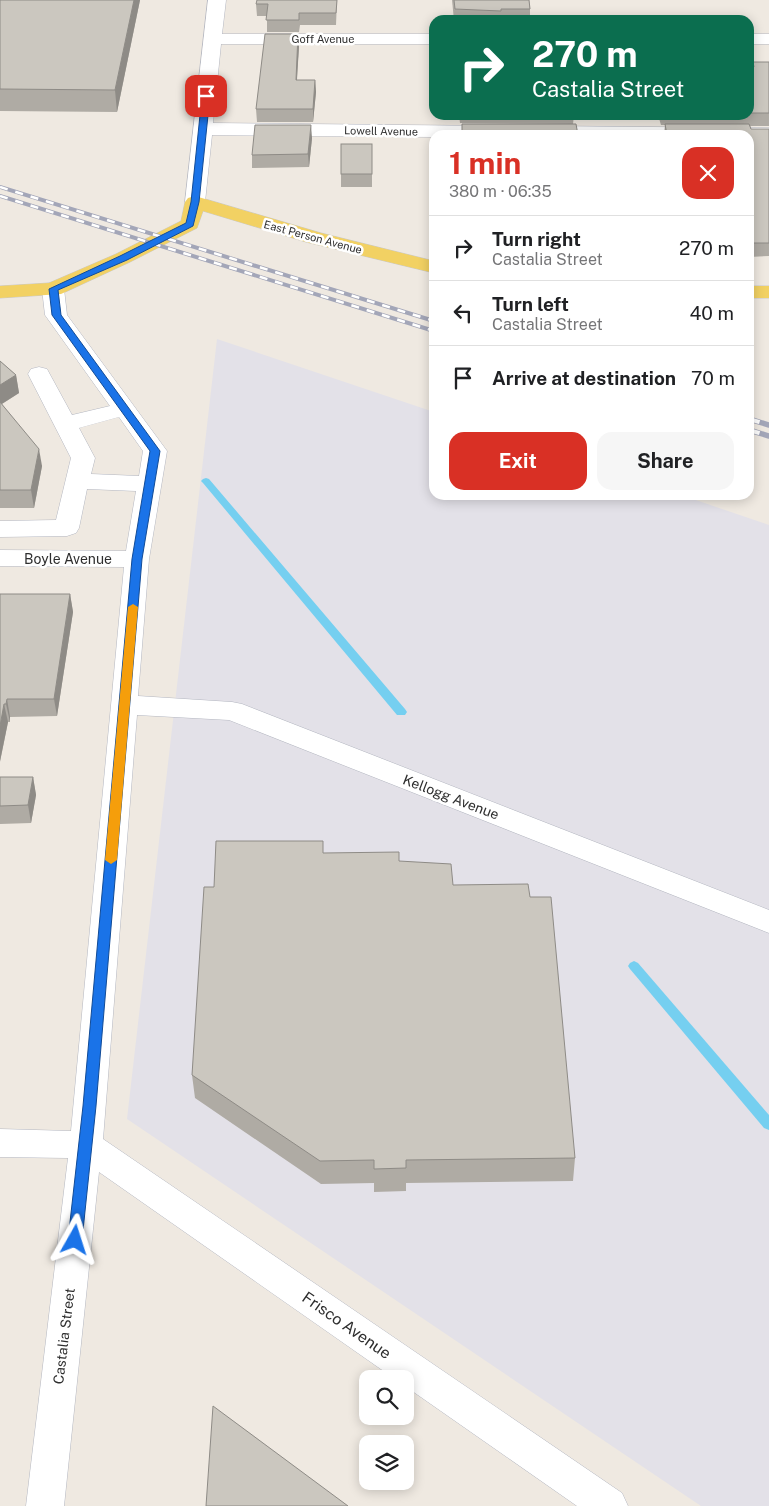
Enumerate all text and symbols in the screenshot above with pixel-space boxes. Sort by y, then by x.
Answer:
street label: Goff Avenue [292,33,354,45]
text: 270 m [532,34,638,75]
icon: right [449,35,514,100]
pin [185,75,227,117]
text: Castalia Street [532,76,684,102]
icon: arrive [192,82,220,110]
street label: Lowell Avenue [344,124,418,138]
text: 1 min [449,145,521,181]
button: close [682,147,734,199]
text: 380 m · 06:35 [449,182,552,201]
street label: East Person Avenue [263,218,363,256]
text: Turn right [492,228,581,250]
icon: right [449,234,477,262]
text: 270 m [679,237,734,259]
text: Castalia Street [492,250,603,269]
text: Turn left [492,293,569,315]
icon: left [449,299,477,327]
text: 40 m [689,302,734,324]
text: Castalia Street [492,315,603,334]
icon: arrive [449,364,477,392]
text: Arrive at destination [492,367,676,389]
text: 70 m [691,367,735,389]
button: Exit [449,432,587,490]
button: Share [597,432,734,490]
street label: Boyle Avenue [24,551,112,567]
street label: Kellogg Avenue [401,771,501,823]
position arrow [48,1213,100,1265]
street label: Castalia Street [50,1287,78,1385]
street label: Frisco Avenue [299,1288,395,1363]
map controls [359,1370,414,1490]
button: search [359,1370,414,1425]
button: layers [359,1435,414,1490]

